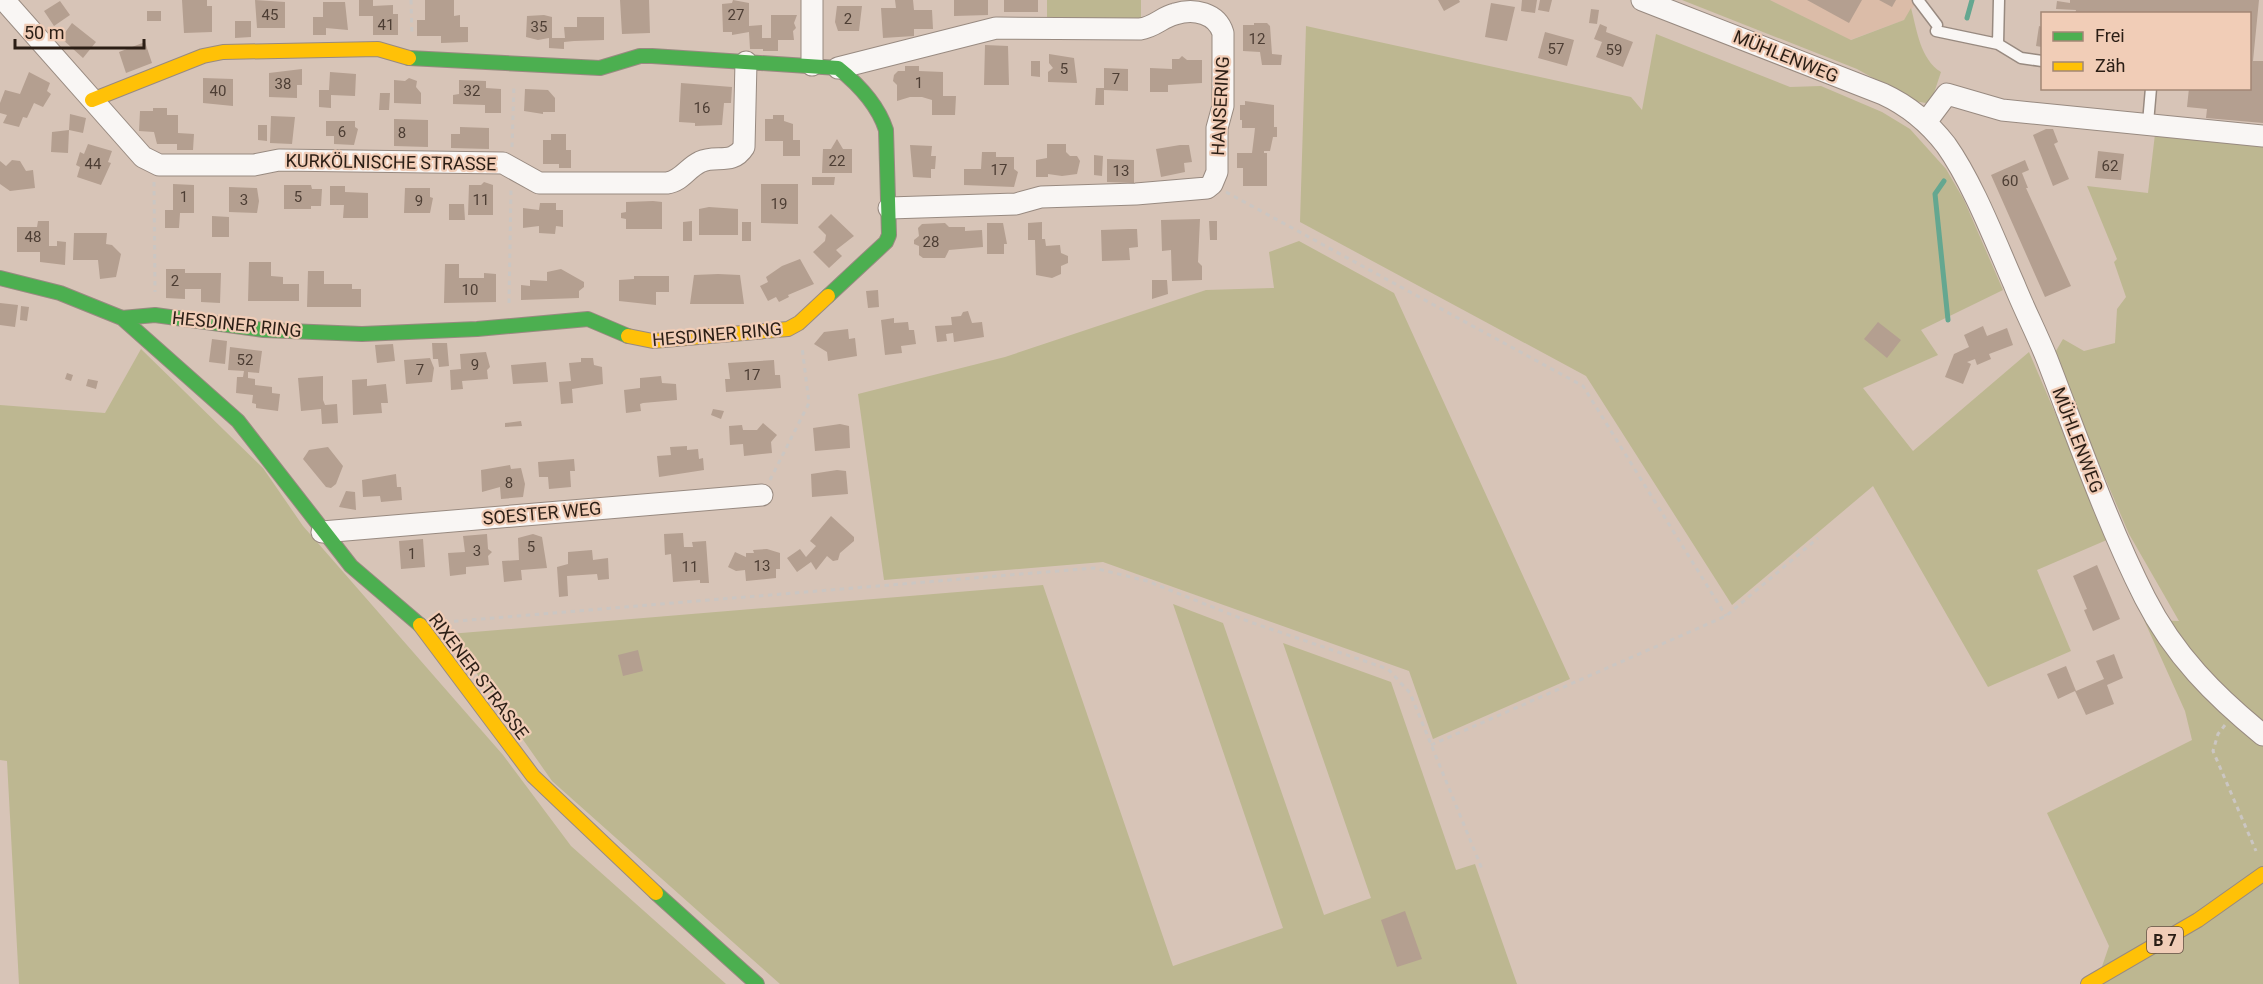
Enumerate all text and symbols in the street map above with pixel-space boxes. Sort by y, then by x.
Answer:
house number: 45 [262,6,278,24]
house number: 27 [728,6,744,24]
house number: 2 [844,10,852,28]
scale bar [15,12,144,50]
legend [2041,12,2251,90]
house number: 41 [378,16,394,34]
house number: 35 [531,18,547,36]
text: 50 m [24,22,64,43]
street label: MÜHLENWEG [1730,25,1842,87]
text: Frei [2095,25,2125,46]
house number: 12 [1249,30,1265,48]
house number: 57 [1548,40,1564,58]
house number: 59 [1606,41,1622,59]
text: Zäh [2095,55,2126,76]
street label: HANSERING [1207,56,1233,156]
house number: 5 [1060,60,1068,78]
house number: 7 [1112,70,1120,88]
house number: 1 [915,74,923,92]
house number: 38 [275,75,291,93]
house number: 40 [210,82,226,100]
house number: 32 [464,82,480,100]
house number: 16 [694,99,710,117]
house number: 6 [338,123,346,141]
house number: 8 [398,124,406,142]
street label: KURKÖLNISCHE STRASSE [285,150,497,174]
house number: 22 [829,152,845,170]
house number: 44 [85,155,102,173]
house number: 62 [2102,157,2118,175]
house number: 17 [991,161,1007,179]
house number: 13 [1113,162,1129,180]
house number: 60 [2002,172,2018,190]
house number: 1 [180,188,188,206]
house number: 5 [294,188,302,206]
house number: 3 [240,191,248,209]
house number: 11 [473,191,489,209]
house number: 9 [415,192,423,210]
house number: 19 [771,195,787,213]
house number: 48 [25,228,41,246]
house number: 28 [923,233,939,251]
house number: 2 [171,272,179,290]
house number: 10 [462,281,478,299]
street label: HESDINER RING [171,307,303,341]
street label: HESDINER RING [651,318,783,350]
house number: 52 [237,351,253,369]
house number: 9 [471,356,479,374]
house number: 7 [416,361,424,379]
house number: 17 [744,366,760,384]
street label: MÜHLENWEG [2048,384,2108,496]
house number: 8 [505,474,513,492]
street label: SOESTER WEG [482,497,602,529]
house number: 5 [527,538,535,556]
house number: 3 [473,542,481,560]
house number: 1 [408,545,416,563]
house number: 13 [754,557,770,575]
house number: 11 [682,558,698,576]
street label: RIXENER STRASSE [425,609,533,743]
road number: B 7 [2147,927,2183,953]

